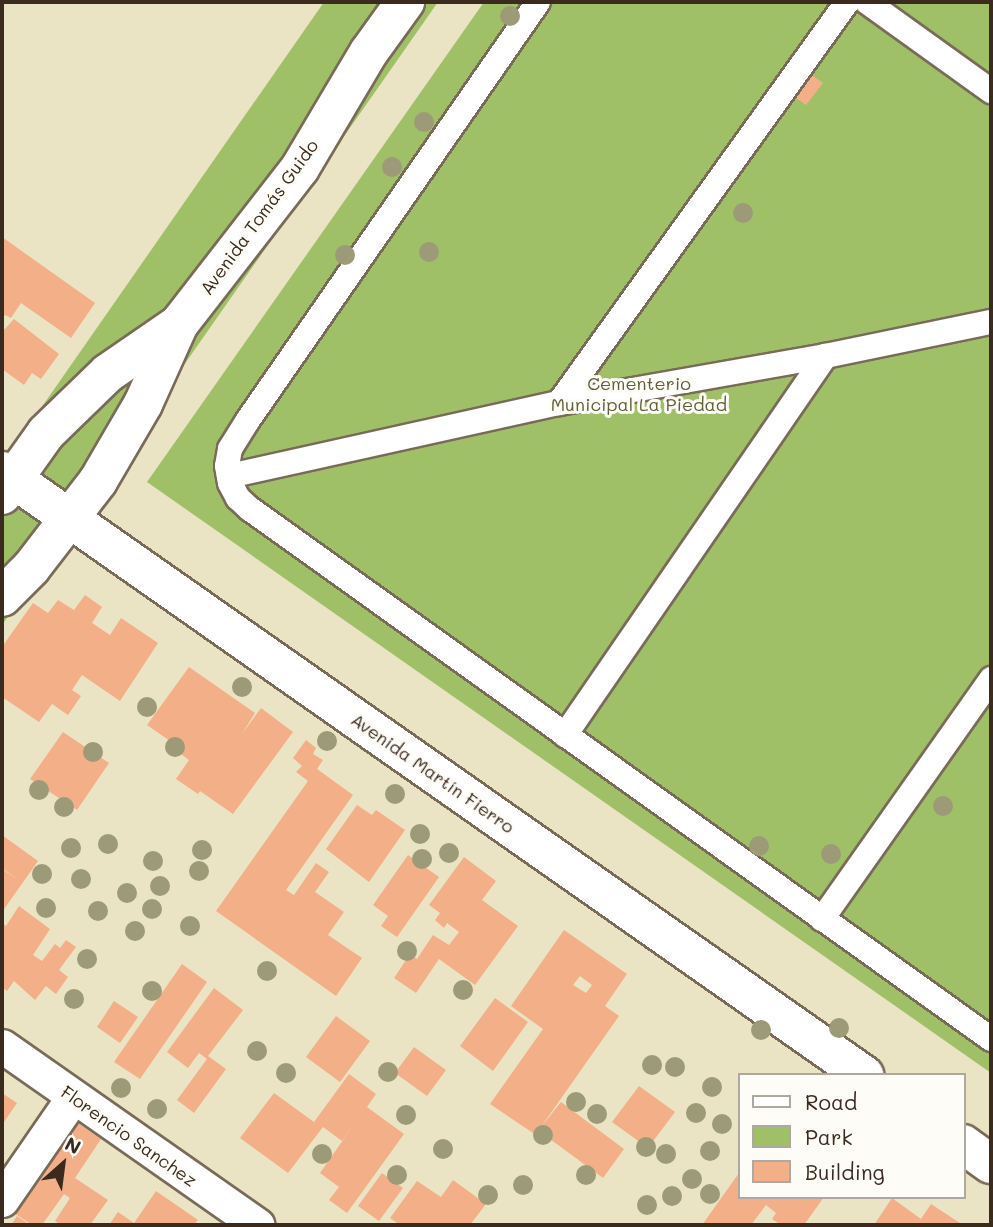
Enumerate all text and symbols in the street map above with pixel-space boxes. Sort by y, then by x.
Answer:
street label: Avenida Tomás Guido [195,135,323,299]
park label: Cementerio Municipal La Piedad [551,373,727,416]
street label: Avenida Martín Fierro [347,708,519,838]
legend [738,1073,965,1199]
street label: Florencio Sanchez [57,1081,201,1191]
text: Road [805,1088,857,1115]
text: Park [805,1123,853,1150]
north arrow [28,1129,98,1199]
text: N [61,1131,85,1159]
text: Building [805,1158,885,1185]

